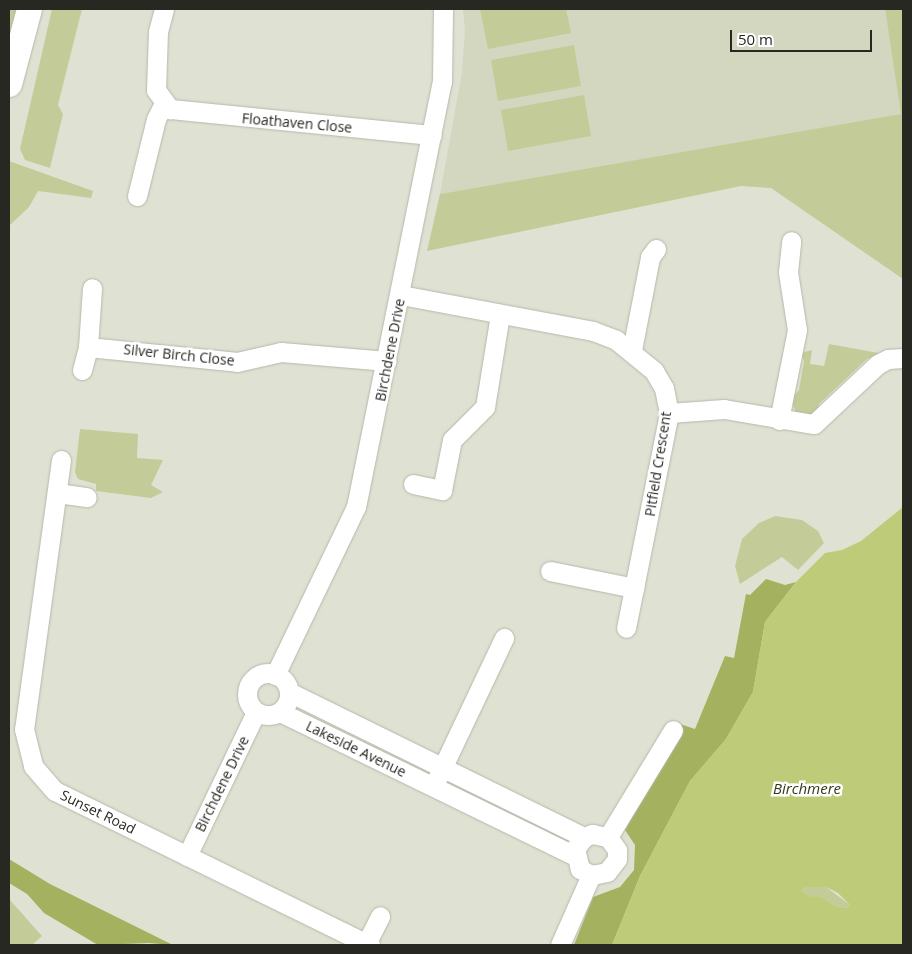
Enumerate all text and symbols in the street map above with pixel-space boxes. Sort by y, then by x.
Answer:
scale bar [732,20,874,52]
text: 50 m [738,29,773,49]
street label: Floathaven Close [241,110,353,136]
street label: Birchdene Drive [372,297,408,403]
street label: Silver Birch Close [123,341,235,369]
street label: Pitfield Crescent [641,410,675,518]
street label: Lakeside Avenue [303,717,409,781]
street label: Birchdene Drive [192,733,252,835]
water label: Birchmere [773,780,841,798]
street label: Sunset Road [58,787,138,837]

